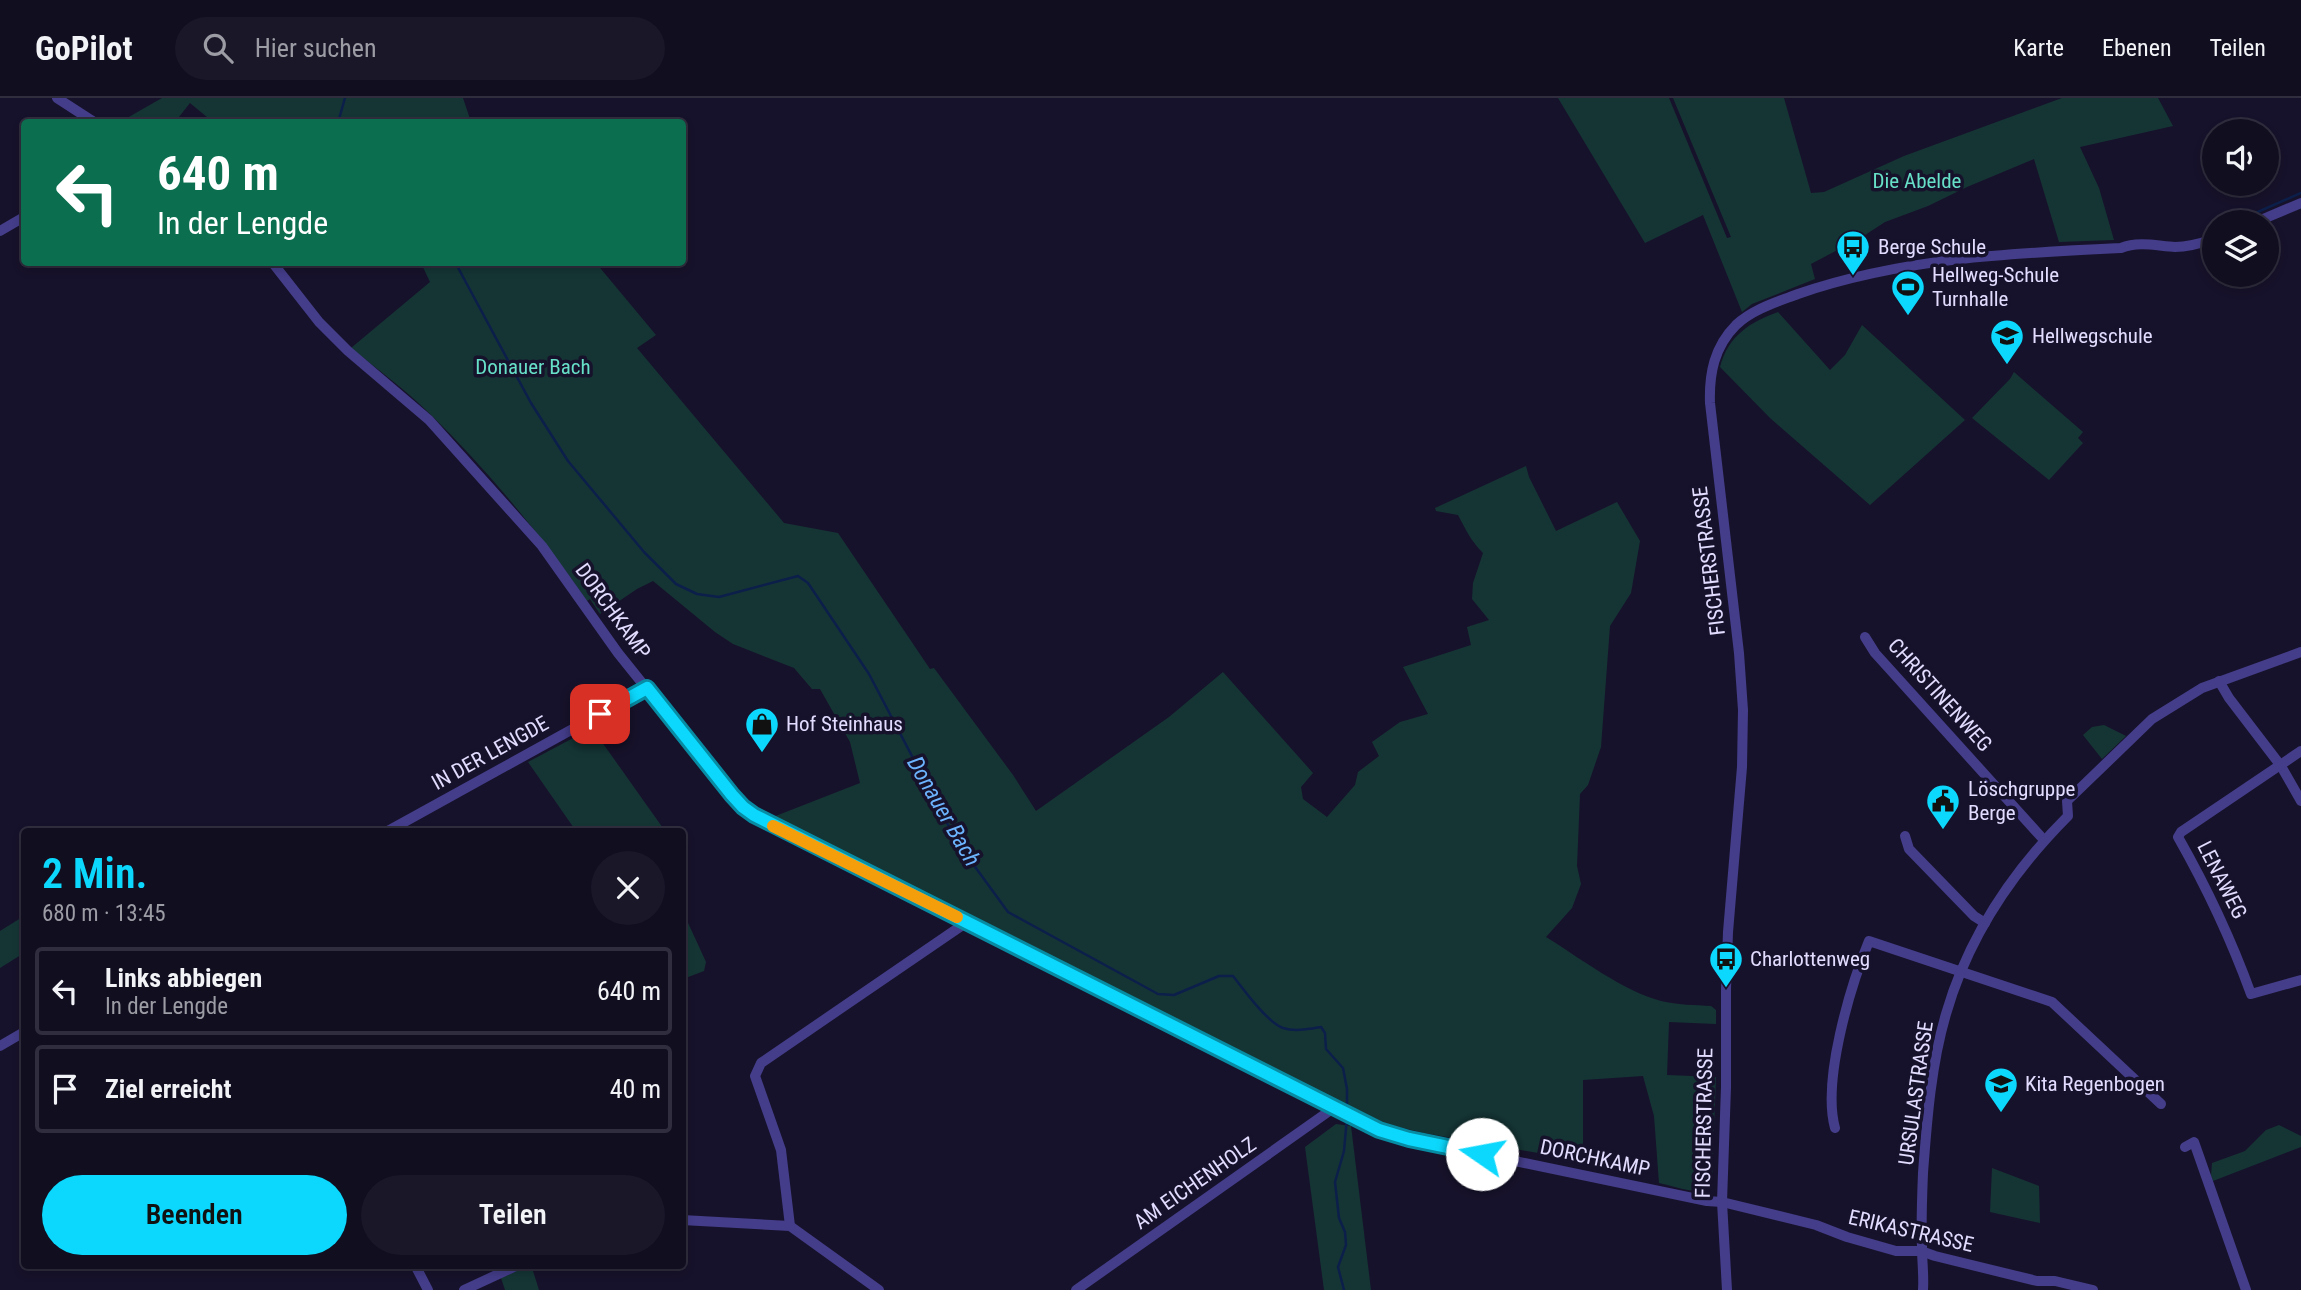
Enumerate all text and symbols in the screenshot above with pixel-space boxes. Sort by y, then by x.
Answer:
search box [175,17,665,80]
text: GoPilot [35,29,133,68]
icon: search [199,29,237,67]
text: Hier suchen [255,33,377,63]
text: Karte [2013,34,2064,62]
text: Ebenen [2102,34,2172,62]
text: Teilen [2210,34,2266,62]
map controls [2202,119,2279,287]
button: sound [2202,119,2279,196]
text: 640 m [157,145,279,202]
icon: left [42,147,133,238]
park label: Die Abelde [1873,169,1962,193]
text: In der Lengde [157,204,328,242]
button: layers [2202,210,2279,287]
bus stop icon: Berge Schule [1834,228,1872,277]
place label: Berge Schule [1878,235,1986,259]
place label: Hellweg-Schule Turnhalle [1932,263,2059,311]
sports icon: Hellweg-Schule Turnhalle [1889,268,1927,317]
school or university icon: Hellwegschule [1988,317,2026,366]
place label: Hellwegschule [2032,324,2153,348]
park label: Donauer Bach [475,355,591,379]
street label: FISCHERSTRASSE [1688,485,1730,637]
street label: DORCHKAMP [570,559,656,663]
street label: CHRISTINENWEG [1883,634,1997,756]
pin [570,684,630,744]
icon: arrive [581,695,619,733]
shop icon: Hof Steinhaus [743,705,781,754]
street label: IN DER LENGDE [427,711,553,795]
place label: Hof Steinhaus [786,712,903,736]
water label: Donauer Bach [901,751,986,871]
place label: Löschgruppe Berge [1968,777,2076,825]
public building icon: Löschgruppe Berge [1924,782,1962,831]
street label: LENAWEG [2192,837,2252,923]
text: 2 Min. [42,849,148,898]
button: close [591,851,665,925]
text: 680 m · 13:45 [42,900,166,927]
bus stop icon: Charlottenweg [1707,940,1745,989]
place label: Charlottenweg [1750,947,1870,971]
text: Links abbiegen [105,963,262,993]
icon: left [46,972,84,1010]
text: 640 m [597,976,661,1006]
text: In der Lengde [105,993,228,1020]
street label: URSULASTRASSE [1894,1019,1938,1167]
street label: FISCHERSTRASSE [1691,1048,1717,1198]
school or university icon: Kita Regenbogen [1982,1065,2020,1114]
icon: arrive [46,1070,84,1108]
place label: Kita Regenbogen [2025,1072,2165,1096]
text: Ziel erreicht [105,1074,231,1104]
text: 40 m [610,1074,661,1104]
position arrow [1445,1117,1519,1191]
street label: AM EICHENHOLZ [1129,1132,1261,1234]
street label: DORCHKAMP [1538,1135,1652,1181]
button: Beenden [42,1175,347,1255]
button: Teilen [361,1175,665,1255]
street label: ERIKASTRASSE [1846,1205,1976,1257]

